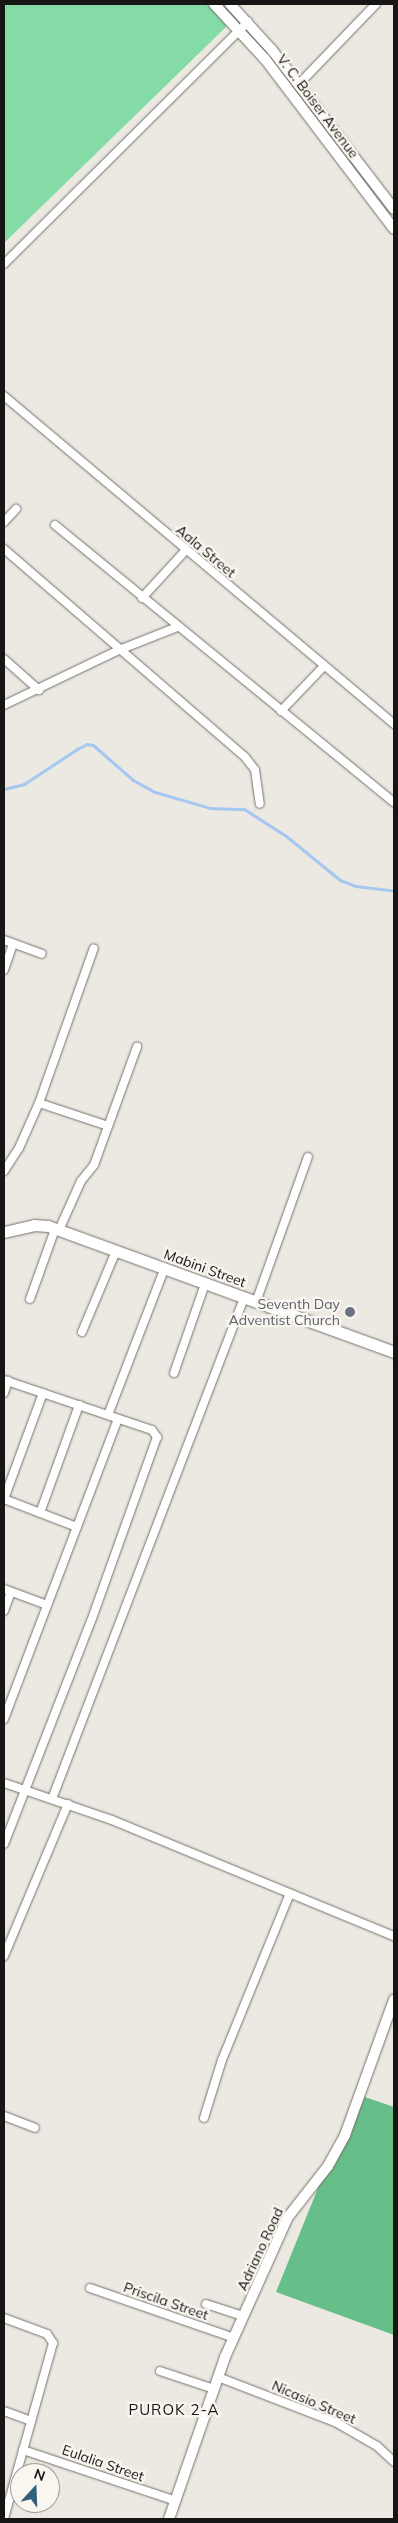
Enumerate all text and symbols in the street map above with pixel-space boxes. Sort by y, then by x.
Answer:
street label: V. C. Boiser Avenue [274,51,362,161]
street label: Aala Street [173,521,239,581]
street label: Mabini Street [162,1245,248,1291]
place label: Seventh Day Adventist Church [229,1296,340,1328]
marker: Seventh Day Adventist Church [344,1306,356,1318]
street label: Adriano Road [233,2205,287,2293]
street label: Priscila Street [121,2279,211,2323]
street label: Nicasio Street [269,2377,359,2427]
district label: PUROK 2-A [127,2401,221,2419]
street label: Eulalia Street [60,2441,146,2485]
north arrow [10,2463,60,2513]
text: N [32,2465,48,2485]

